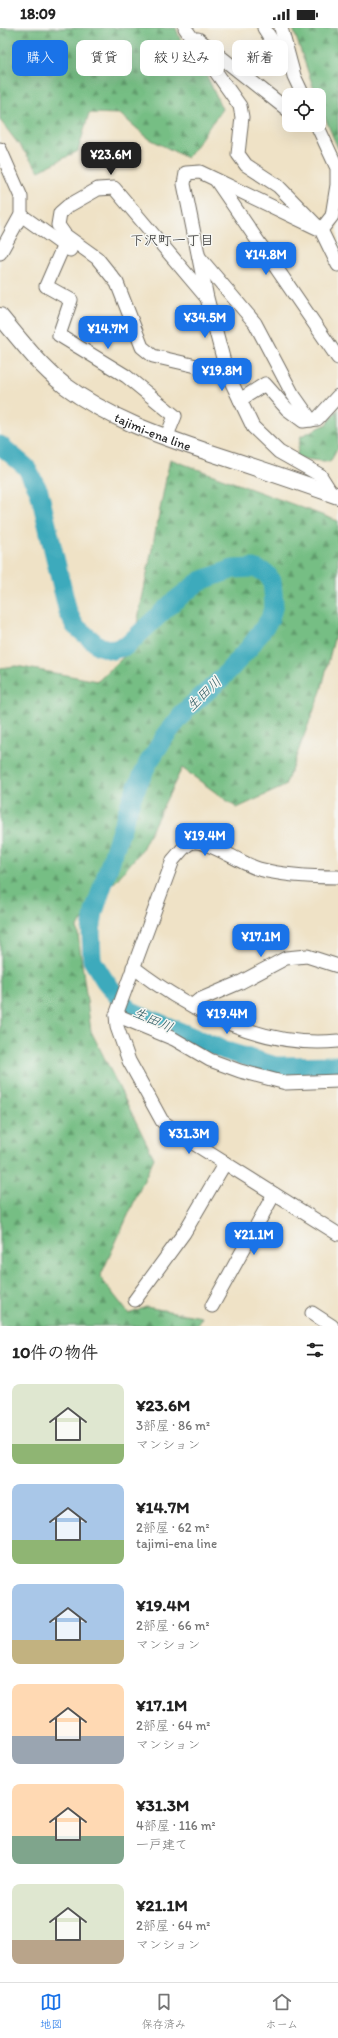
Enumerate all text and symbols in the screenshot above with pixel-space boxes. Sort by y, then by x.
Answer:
text: 18:09 [20,5,56,23]
chip: 購入 [12,40,68,76]
chip: 賃貸 [76,40,132,76]
chip: 絞り込み [140,40,224,76]
chip: 新着 [232,40,288,76]
map controls [282,88,326,132]
button: locate [282,88,326,132]
pin: ¥23.6M [78,142,144,176]
text: ¥23.6M [90,147,132,162]
district label: 下沢町一丁目 [130,232,214,249]
pin: ¥14.8M [233,242,299,276]
text: ¥14.8M [245,247,287,262]
pin: ¥34.5M [172,305,238,339]
text: ¥34.5M [184,310,226,325]
pin: ¥14.7M [75,316,141,350]
text: ¥14.7M [88,321,129,336]
pin: ¥19.8M [189,358,255,392]
text: ¥19.8M [202,363,242,378]
street label: tajimi-ena line [112,409,193,453]
water label: 生田川 [183,673,225,715]
pin: ¥19.4M [172,823,238,857]
text: ¥19.4M [184,828,226,843]
pin: ¥17.1M [228,924,294,958]
text: ¥17.1M [241,929,281,944]
pin: ¥19.4M [194,1001,260,1035]
water label: 生田川 [130,1004,176,1036]
text: ¥19.4M [206,1006,248,1021]
pin: ¥31.3M [156,1121,222,1155]
text: ¥31.3M [169,1126,209,1141]
pin: ¥21.1M [221,1222,287,1256]
text: ¥21.1M [234,1227,274,1242]
icon: filters [304,1339,326,1361]
text: 10件の物件 [12,1342,98,1362]
text: ¥23.6M [136,1395,190,1415]
icon: home [44,1400,92,1448]
text: 3部屋 · 86 m² [136,1418,210,1433]
text: マンション [136,1437,200,1452]
text: ¥14.7M [136,1497,190,1517]
icon: home [44,1500,92,1548]
text: 2部屋 · 62 m² [136,1520,209,1535]
text: tajimi-ena line [136,1536,217,1551]
text: ¥19.4M [136,1595,190,1615]
icon: home [44,1600,92,1648]
text: 2部屋 · 66 m² [136,1618,209,1633]
text: マンション [136,1637,200,1652]
text: ¥17.1M [136,1695,187,1715]
icon: home [44,1700,92,1748]
text: 2部屋 · 64 m² [136,1718,210,1733]
text: マンション [136,1737,200,1752]
text: ¥31.3M [136,1795,189,1815]
icon: home [44,1800,92,1848]
text: 4部屋 · 116 m² [136,1818,216,1833]
text: 一戸建て [136,1837,188,1852]
text: ¥21.1M [136,1895,188,1915]
icon: home [44,1900,92,1948]
text: 2部屋 · 64 m² [136,1918,210,1933]
text: マンション [136,1937,200,1952]
tab: 地図 [40,1991,62,2031]
tab: 保存済み [142,1991,186,2031]
tab: ホーム [266,1991,298,2031]

